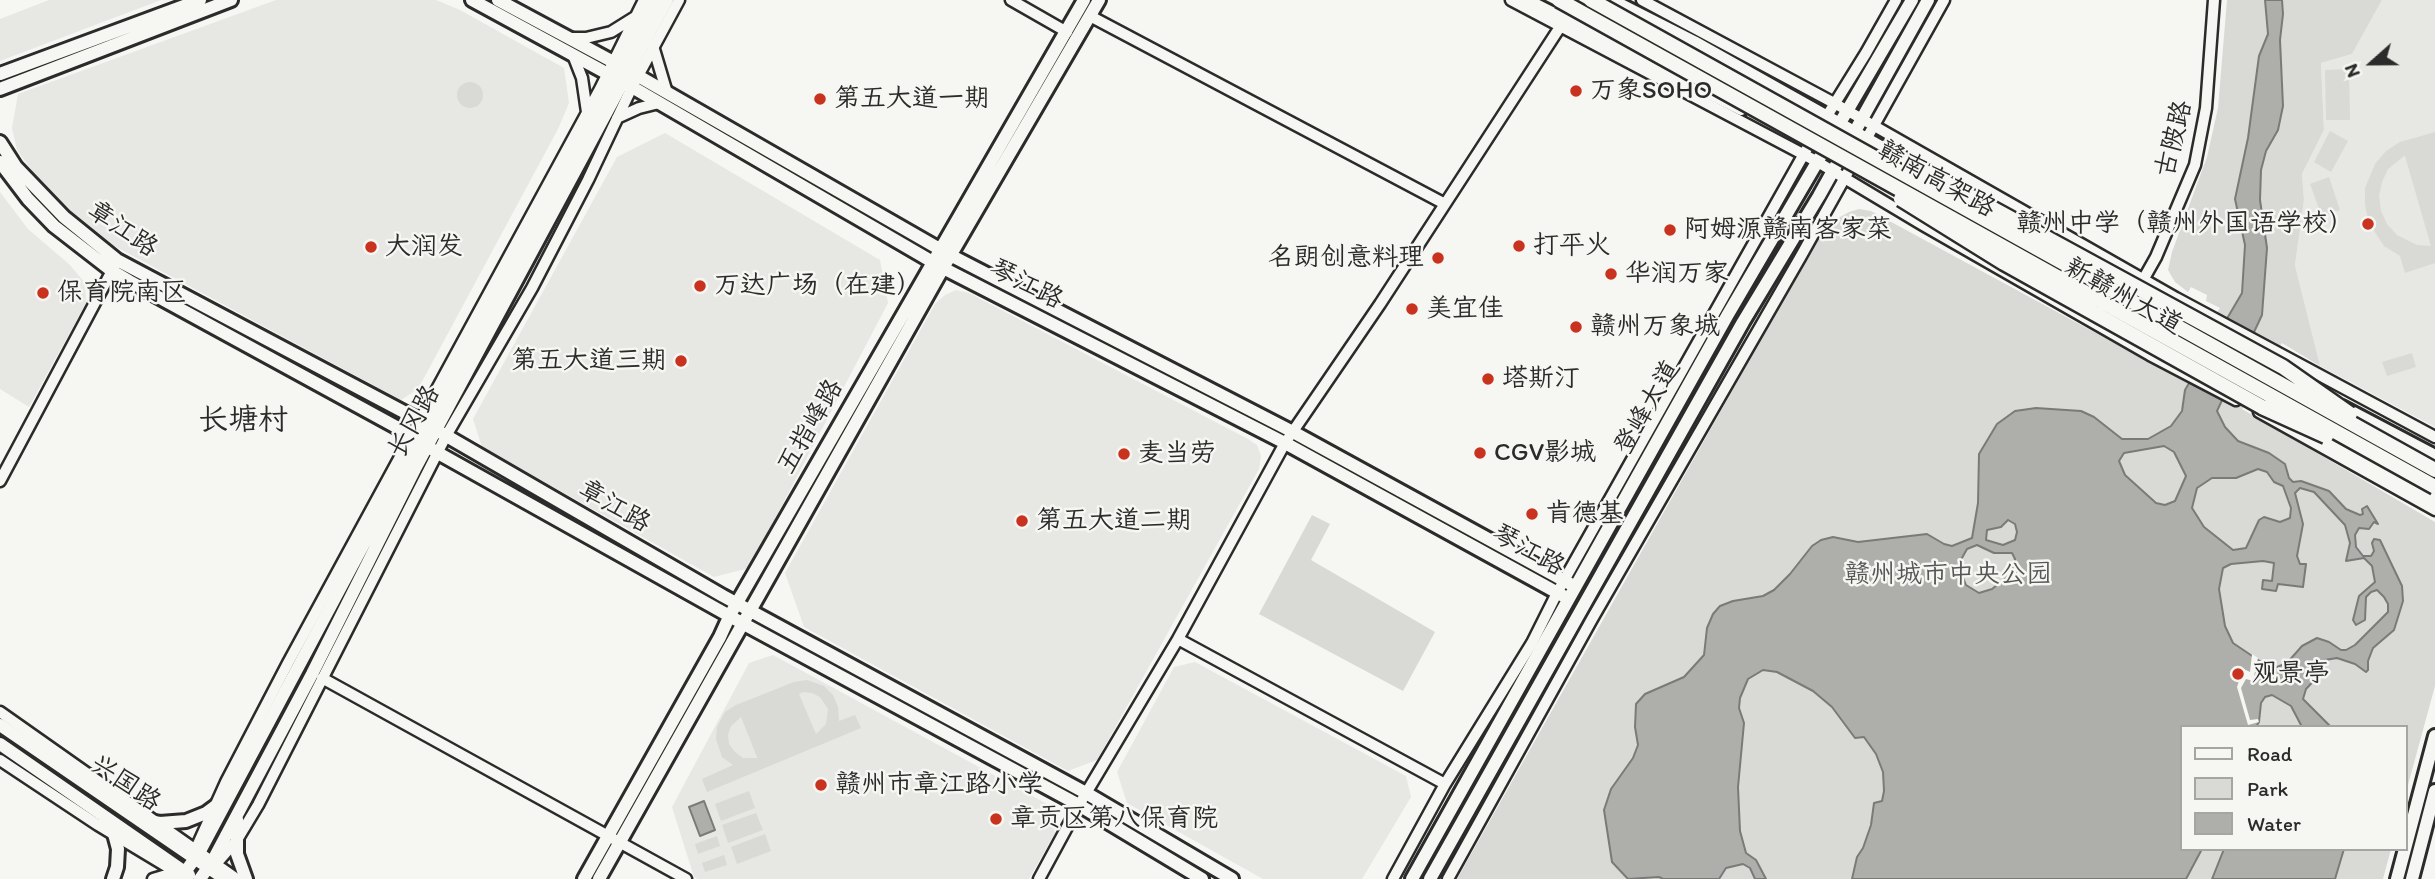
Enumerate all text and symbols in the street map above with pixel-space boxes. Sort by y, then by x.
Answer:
north arrow [2337,28,2407,98]
text: N [2339,61,2365,81]
place label: 万象SOHO [1590,75,1712,107]
place label: 第五大道一期 [834,83,990,115]
marker: 万象SOHO [1568,83,1584,99]
marker: 第五大道一期 [812,91,828,107]
street label: 古陂路 [2150,97,2200,181]
street label: 赣南高架路 [1872,135,2000,225]
street label: 章江路 [81,195,163,265]
place label: 赣州中学（赣州外国语学校） [2016,208,2354,240]
place label: 阿姆源赣南客家菜 [1684,214,1892,246]
marker: 赣州中学（赣州外国语学校） [2360,216,2376,232]
marker: 阿姆源赣南客家菜 [1662,222,1678,238]
place label: 打平火 [1533,230,1611,262]
place label: 大润发 [385,231,463,263]
marker: 打平火 [1511,238,1527,254]
marker: 大润发 [363,239,379,255]
place label: 名朗创意料理 [1268,242,1424,274]
marker: 名朗创意料理 [1430,250,1446,266]
street label: 新赣州大道 [2059,252,2187,342]
street label: 琴江路 [984,253,1068,317]
place label: 华润万家 [1625,258,1729,290]
marker: 华润万家 [1603,266,1619,282]
place label: 万达广场（在建） [714,270,922,302]
place label: 保育院南区 [57,277,187,309]
marker: 万达广场（在建） [692,278,708,294]
marker: 保育院南区 [35,285,51,301]
place label: 美宜佳 [1426,293,1504,325]
marker: 美宜佳 [1404,301,1420,317]
place label: 赣州万象城 [1590,311,1720,343]
marker: 赣州万象城 [1568,319,1584,335]
place label: 第五大道三期 [511,345,667,377]
marker: 第五大道三期 [673,353,689,369]
street label: 登峰大道 [1608,355,1688,461]
place label: 塔斯汀 [1502,363,1580,395]
marker: 塔斯汀 [1480,371,1496,387]
street label: 五指峰路 [771,374,851,480]
street label: 长冈路 [382,380,448,464]
district label: 长塘村 [198,403,288,439]
place label: CGV影城 [1494,437,1596,469]
place label: 麦当劳 [1138,438,1216,470]
marker: CGV影城 [1472,445,1488,461]
marker: 麦当劳 [1116,446,1132,462]
street label: 章江路 [572,474,656,540]
place label: 肯德基 [1546,498,1624,530]
place label: 第五大道二期 [1036,505,1192,537]
marker: 肯德基 [1524,506,1540,522]
marker: 第五大道二期 [1014,513,1030,529]
street label: 琴江路 [1486,518,1570,584]
park label: 赣州城市中央公园 [1844,559,2052,591]
place label: 观景亭 [2252,658,2330,690]
marker: 观景亭 [2230,666,2246,682]
legend [2180,725,2407,851]
text: Road [2247,741,2292,766]
street label: 兴国路 [84,749,166,819]
place label: 赣州市章江路小学 [835,769,1043,801]
text: Park [2247,776,2288,801]
marker: 赣州市章江路小学 [813,777,829,793]
place label: 章贡区第八保育院 [1010,803,1218,835]
marker: 章贡区第八保育院 [988,811,1004,827]
text: Water [2247,811,2301,836]

